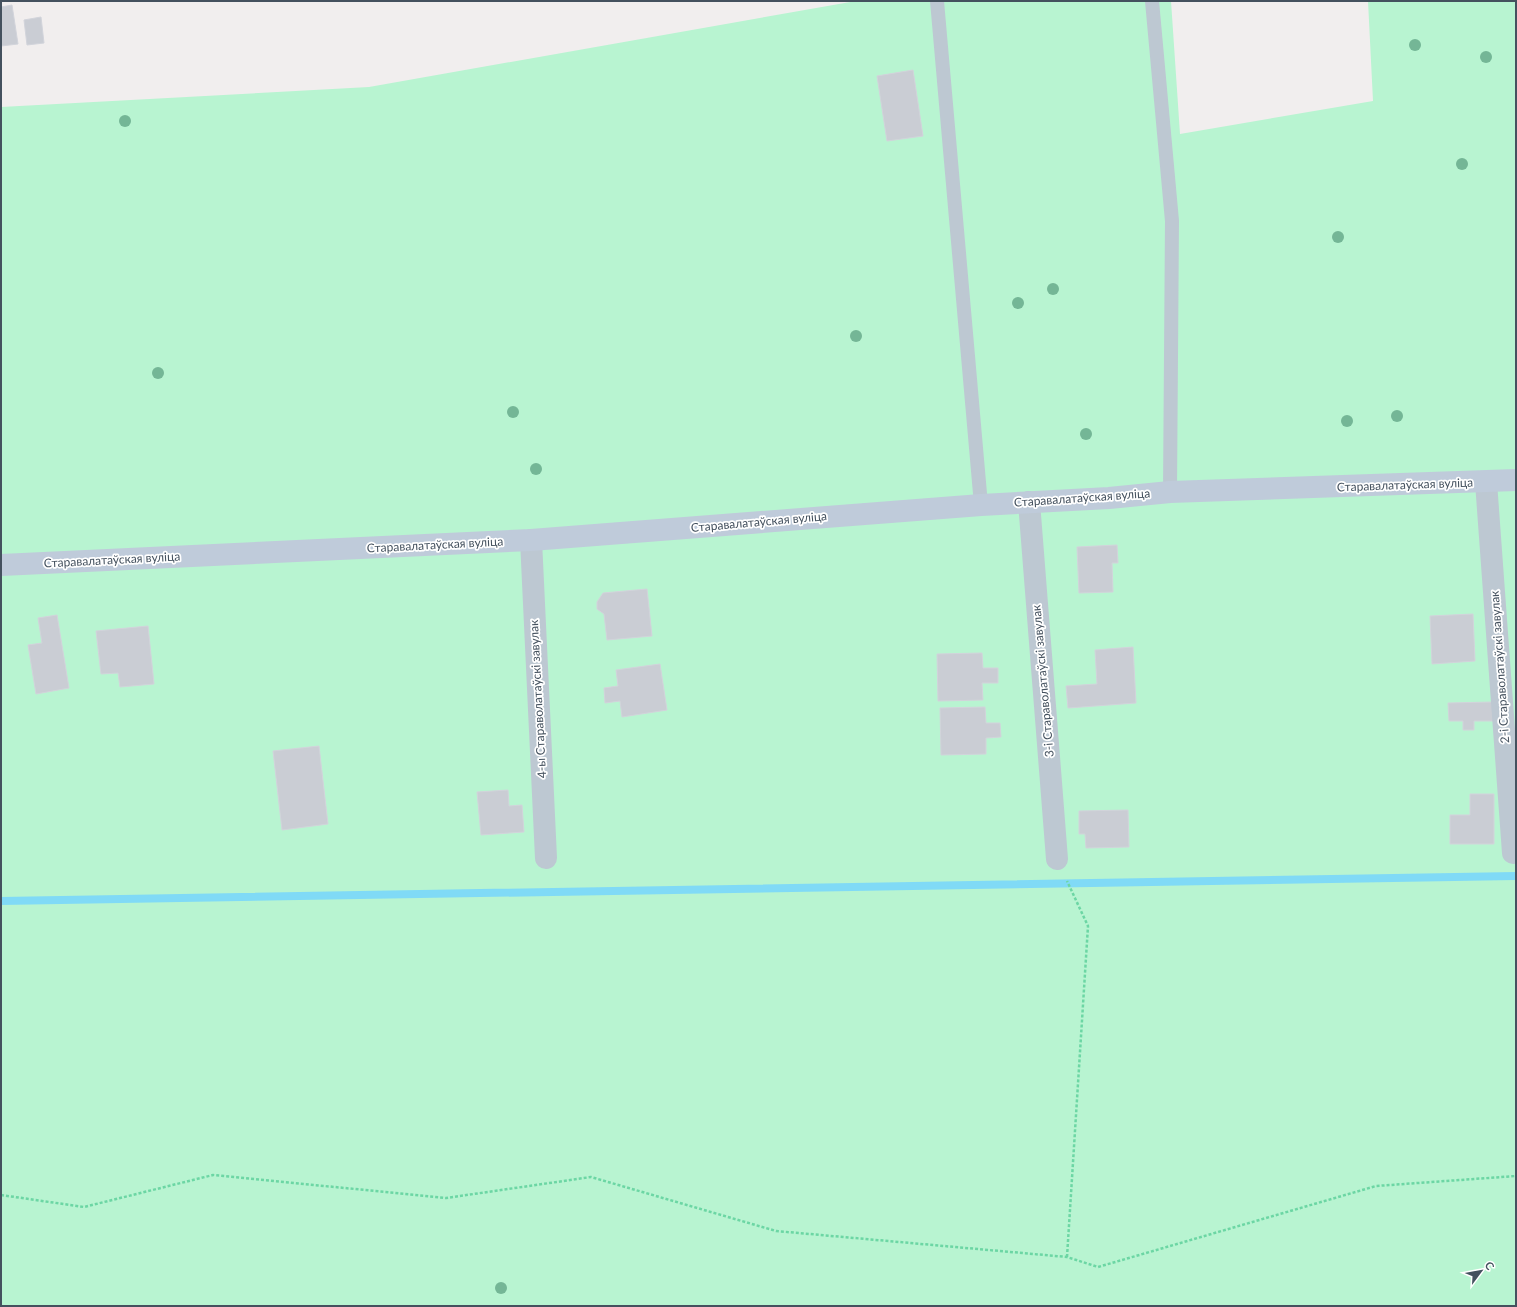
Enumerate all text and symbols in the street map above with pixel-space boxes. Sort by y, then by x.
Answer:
street label: Старавалатаўская вуліца [1337,475,1473,494]
street label: Старавалатаўская вуліца [1013,485,1151,510]
street label: Старавалатаўская вуліца [690,508,828,535]
street label: Старавалатаўская вуліца [366,533,504,556]
street label: Старавалатаўская вуліца [43,548,181,571]
street label: 2-і Стараволатаўскі завулак [1487,589,1512,744]
street label: 3-і Стараволатаўскі завулак [1028,603,1057,758]
street label: 4-ы Стараволатаўскі завулак [526,619,549,779]
north arrow [1461,1251,1501,1291]
text: С [1482,1259,1498,1273]

